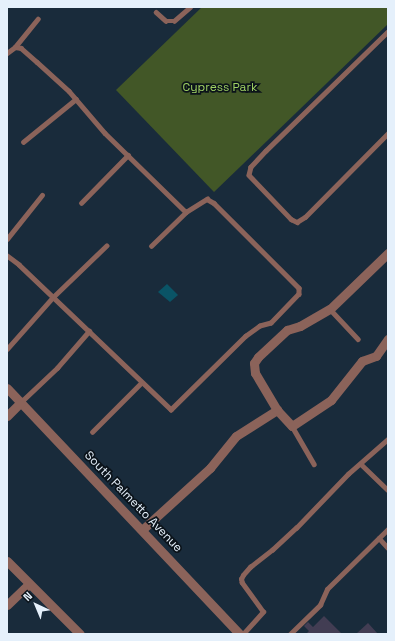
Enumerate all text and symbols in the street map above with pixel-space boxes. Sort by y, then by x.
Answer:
park label: Cypress Park [183,81,257,95]
street label: South Palmetto Avenue [81,449,185,555]
north arrow [16,585,56,625]
text: N [20,589,35,604]

